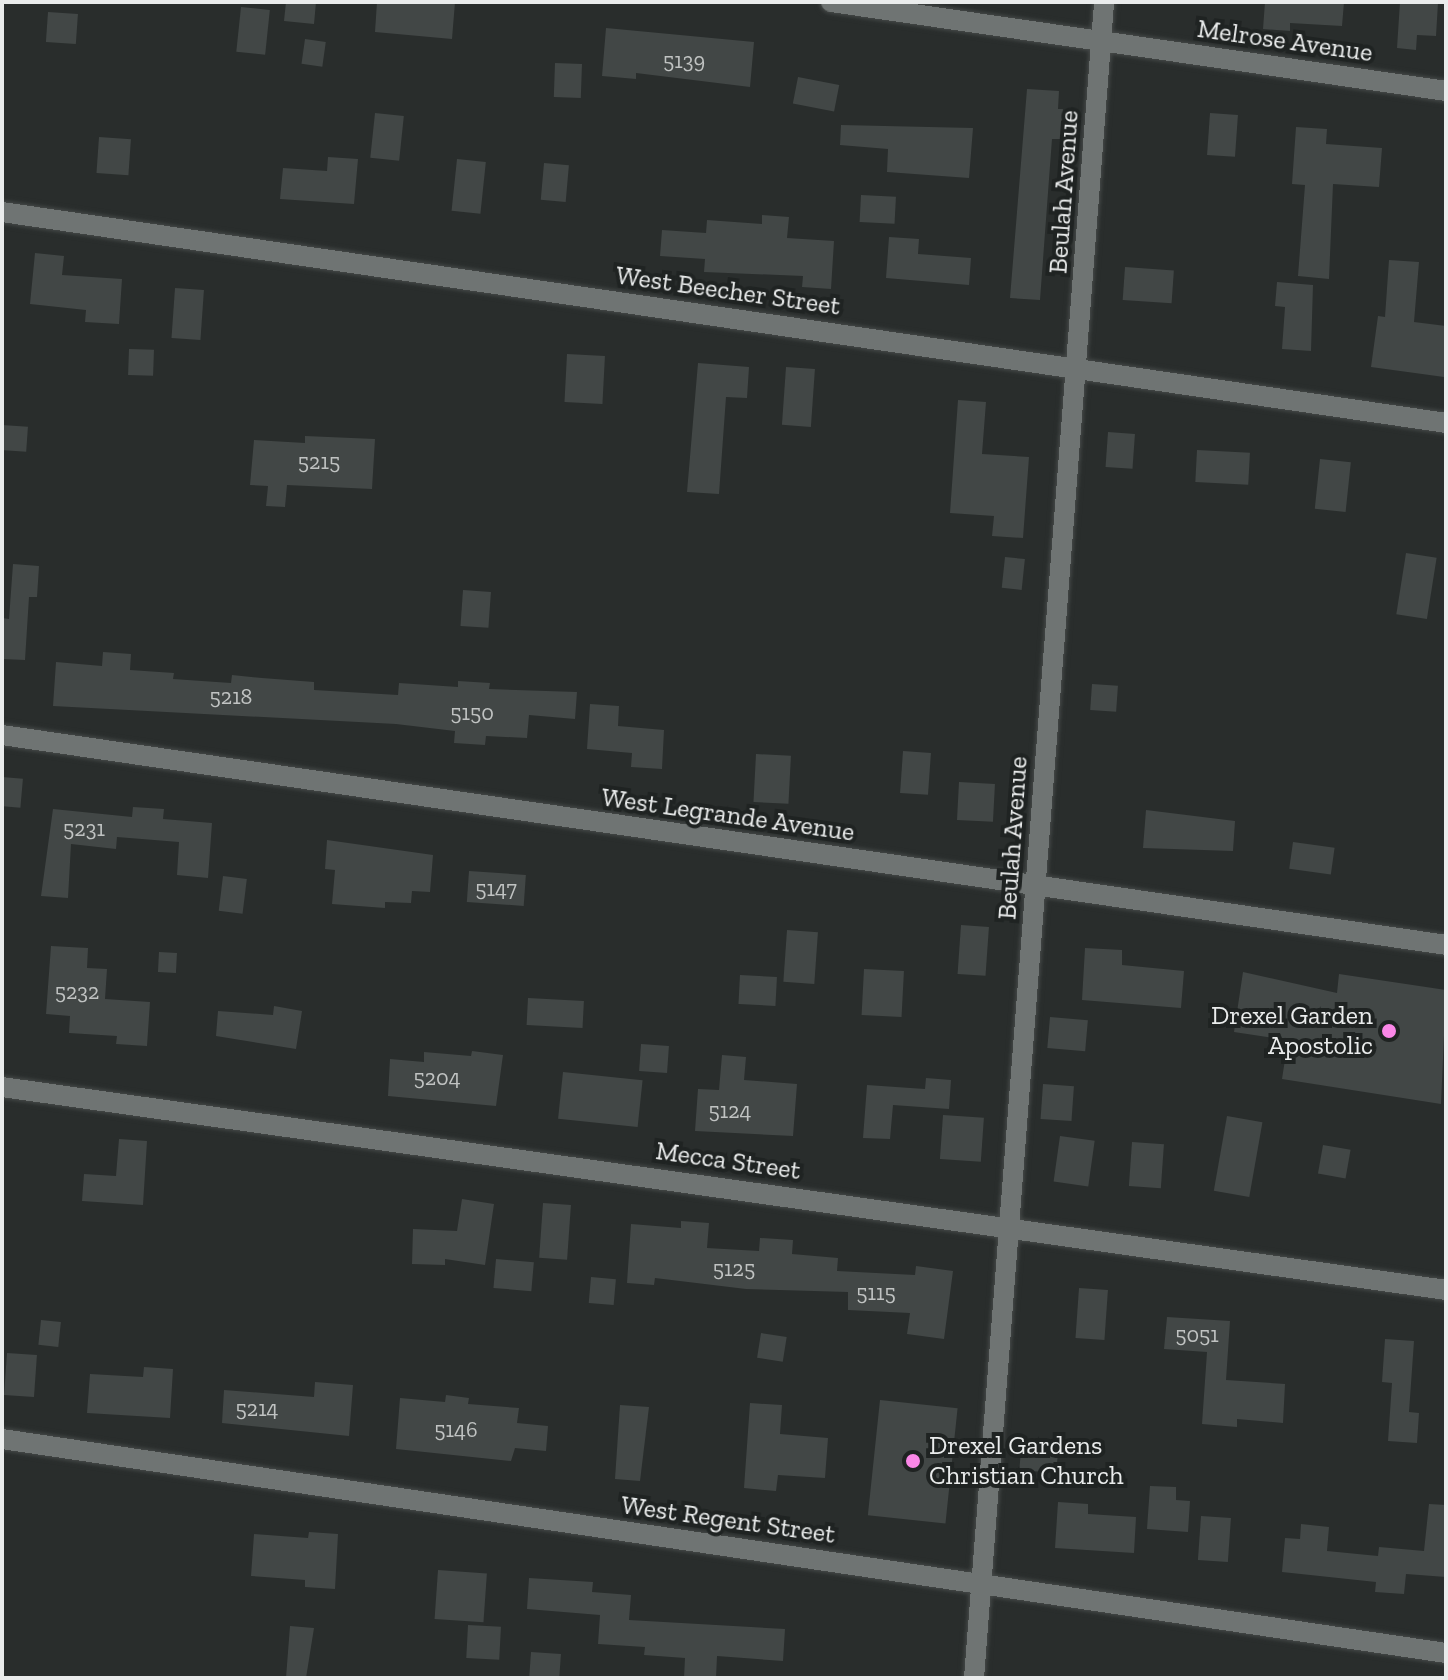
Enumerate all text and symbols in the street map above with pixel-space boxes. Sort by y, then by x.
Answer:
street label: Melrose Avenue [1195,13,1375,69]
house number: 5139 [663,48,705,74]
street label: Beulah Avenue [1043,109,1085,275]
street label: West Beecher Street [614,260,842,322]
house number: 5215 [298,449,340,475]
house number: 5218 [210,684,252,710]
house number: 5150 [450,700,494,726]
street label: Beulah Avenue [992,755,1034,921]
street label: West Legrande Avenue [599,782,857,848]
house number: 5231 [63,816,105,842]
house number: 5147 [475,876,517,902]
house number: 5232 [55,979,99,1005]
place label: Drexel Garden Apostolic [1211,1000,1373,1062]
marker: Drexel Garden Apostolic [1380,1022,1398,1040]
house number: 5204 [413,1065,461,1091]
house number: 5124 [709,1098,751,1124]
street label: Mecca Street [654,1135,802,1187]
house number: 5125 [713,1256,755,1282]
house number: 5115 [856,1280,896,1306]
house number: 5051 [1175,1322,1219,1348]
house number: 5214 [236,1396,278,1422]
house number: 5146 [434,1417,478,1443]
place label: Drexel Gardens Christian Church [929,1430,1124,1492]
marker: Drexel Gardens Christian Church [904,1452,922,1470]
street label: West Regent Street [619,1490,837,1550]

